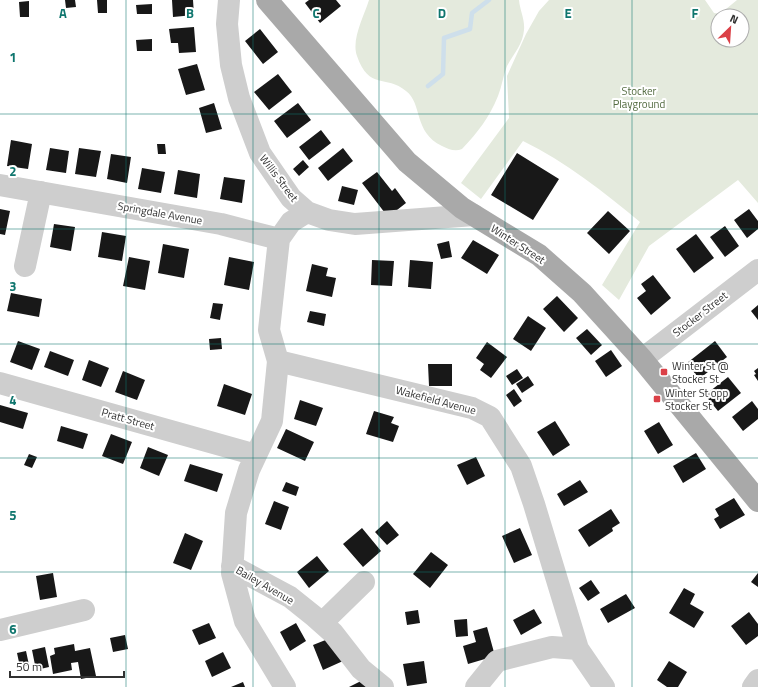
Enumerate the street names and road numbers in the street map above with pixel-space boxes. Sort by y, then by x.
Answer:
street label: Willis Street [256,151,302,205]
street label: Springdale Avenue [116,198,204,228]
street label: Winter Street [488,220,548,268]
street label: Stocker Street [669,287,731,340]
street label: Wakefield Avenue [394,382,478,419]
street label: Pratt Street [100,404,156,434]
street label: Bailey Avenue [233,562,297,608]

